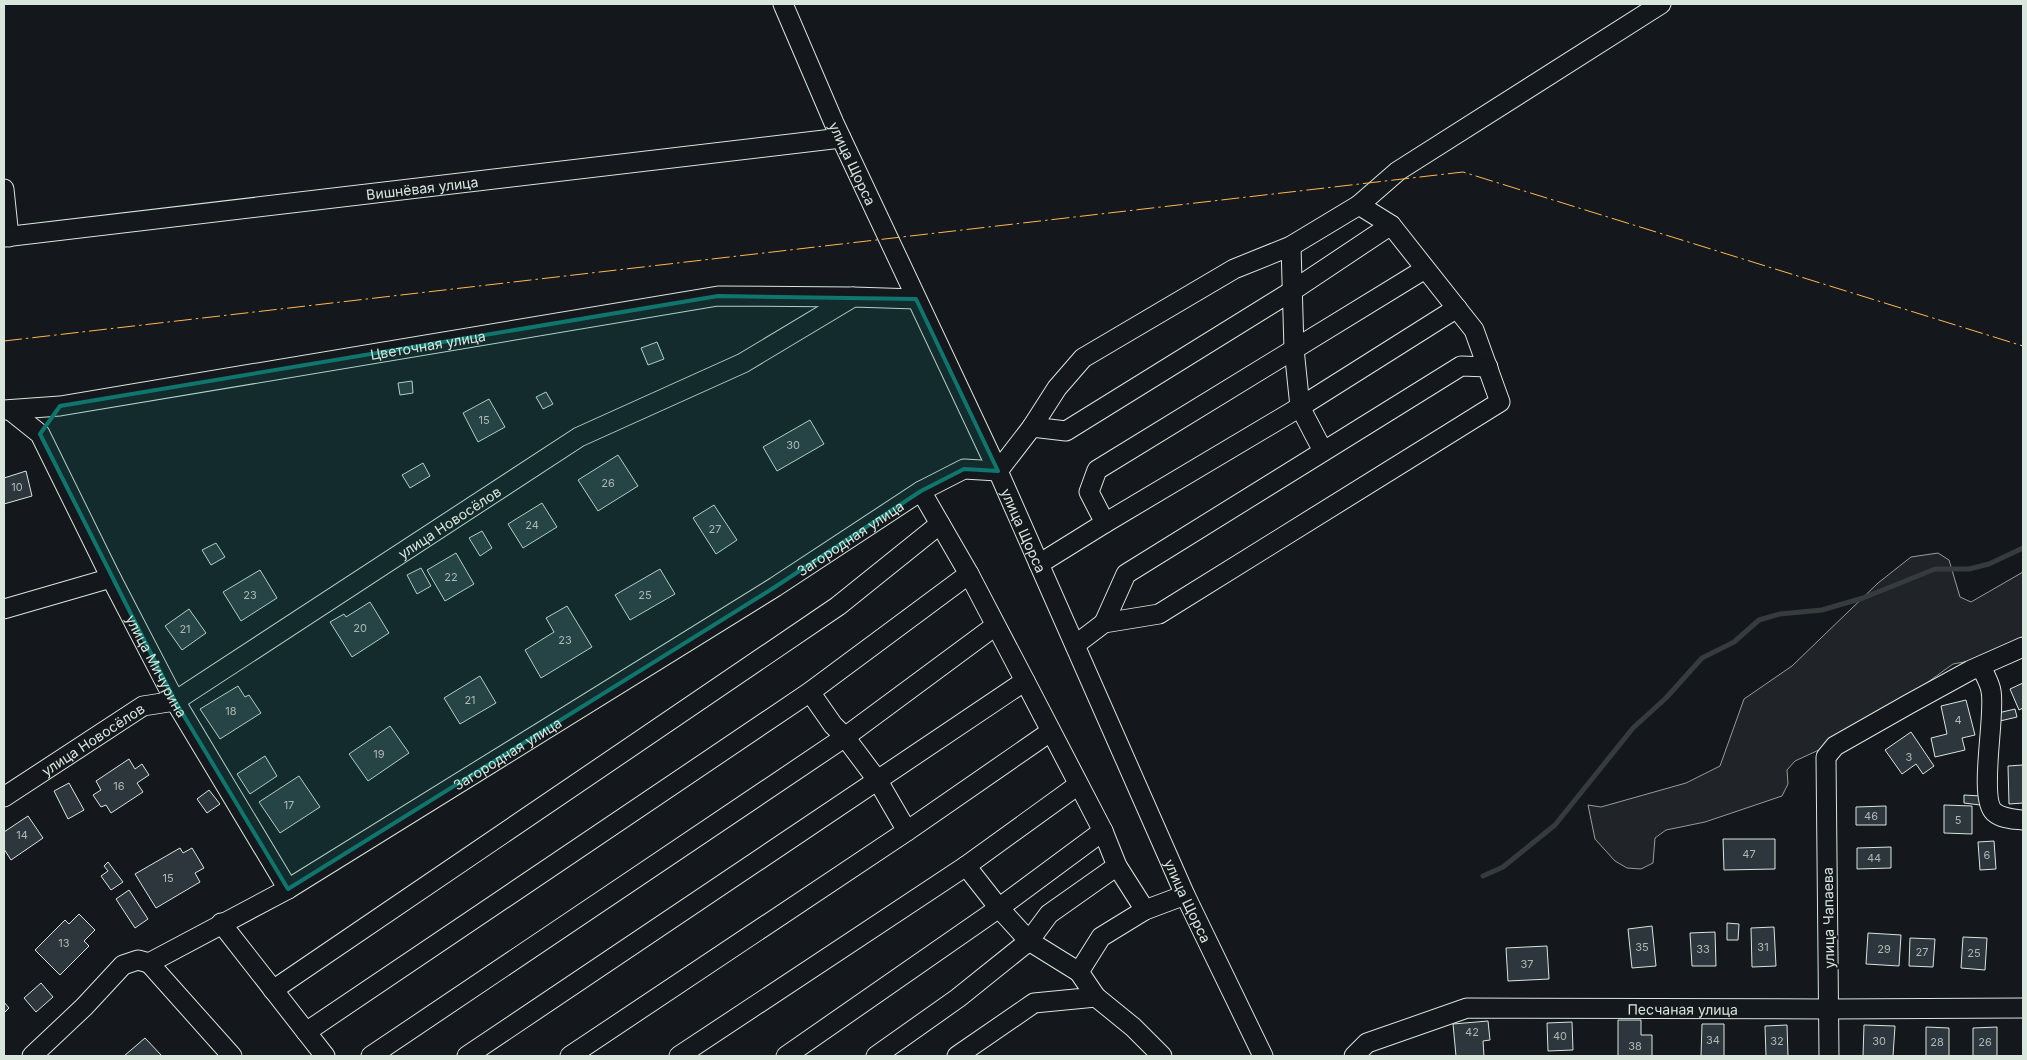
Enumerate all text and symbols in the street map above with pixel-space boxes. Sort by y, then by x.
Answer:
street label: улица Щорса [826,119,880,208]
street label: Вишнёвая улица [365,172,479,203]
street label: Цветочная улица [369,327,487,363]
house number: 15 [478,413,490,427]
house number: 30 [786,438,800,452]
house number: 26 [601,476,615,490]
house number: 10 [11,480,23,494]
street label: улица Новосёлов [394,482,504,562]
street label: улица Щорса [998,486,1050,575]
street label: Загородная улица [793,497,906,579]
house number: 24 [525,518,539,532]
house number: 27 [709,522,721,536]
house number: 22 [444,570,458,584]
house number: 23 [243,588,257,602]
house number: 25 [638,588,652,602]
street label: улица Мичурина [123,612,191,720]
house number: 20 [353,621,367,635]
house number: 21 [179,622,191,636]
house number: 23 [558,633,572,647]
house number: 21 [464,693,476,707]
street label: улица Новосёлов [38,699,147,779]
house number: 18 [225,704,237,718]
street label: Загородная улица [450,713,564,793]
house number: 4 [1954,713,1962,727]
house number: 19 [373,747,385,761]
house number: 3 [1906,750,1913,764]
house number: 16 [113,779,125,793]
house number: 17 [284,798,294,812]
house number: 46 [1864,809,1878,823]
house number: 5 [1955,813,1962,827]
house number: 14 [16,828,28,842]
house number: 47 [1742,847,1756,861]
house number: 6 [1984,848,1991,862]
house number: 44 [1867,851,1881,865]
street label: улица Щорса [1162,856,1215,945]
street label: улица Чапаева [1819,867,1837,969]
house number: 15 [162,871,174,885]
house number: 13 [58,936,70,950]
house number: 35 [1635,940,1649,954]
house number: 31 [1757,940,1769,954]
house number: 33 [1696,942,1710,956]
house number: 29 [1877,942,1891,956]
house number: 27 [1916,945,1928,959]
house number: 25 [1967,946,1981,960]
house number: 37 [1520,957,1534,971]
street label: Песчаная улица [1627,1000,1738,1017]
house number: 42 [1465,1025,1479,1039]
house number: 40 [1553,1029,1567,1043]
house number: 34 [1706,1033,1720,1047]
house number: 32 [1770,1034,1784,1048]
house number: 30 [1872,1034,1886,1048]
house number: 28 [1930,1035,1944,1049]
house number: 26 [1978,1035,1992,1049]
house number: 38 [1628,1039,1642,1053]

